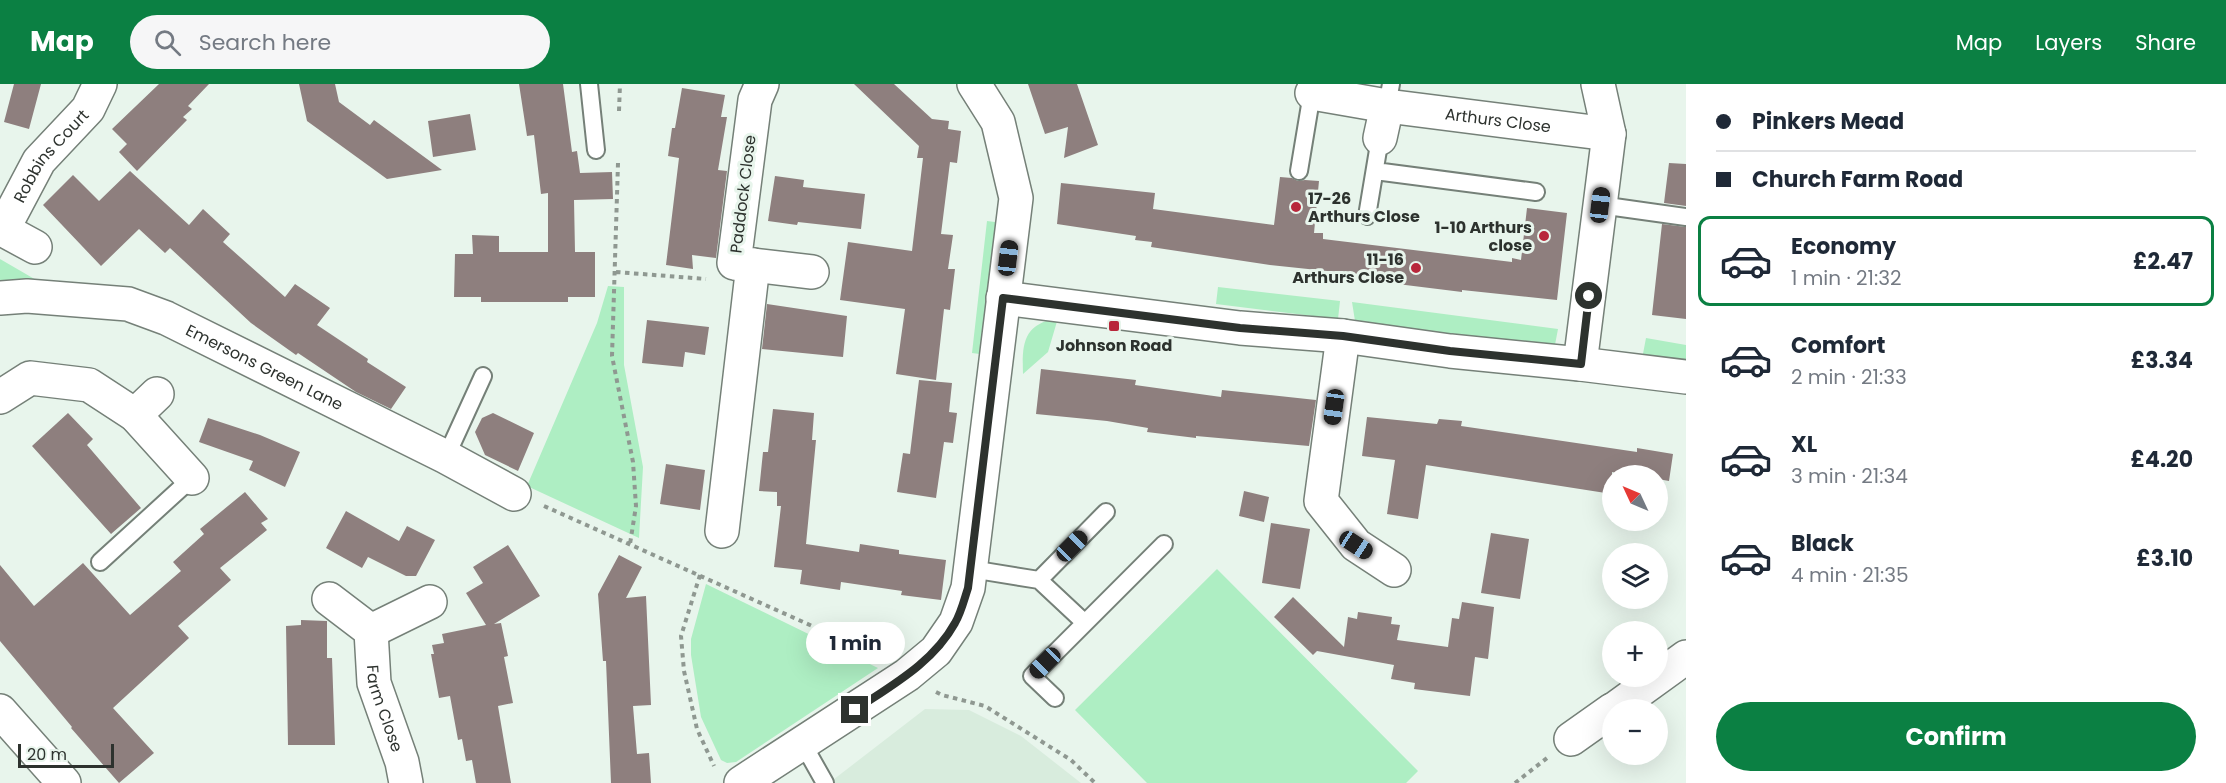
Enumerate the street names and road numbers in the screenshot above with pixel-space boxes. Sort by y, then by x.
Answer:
street label: Arthurs Close [1444,102,1552,138]
street label: Robbins Court [8,104,94,207]
street label: Paddock Close [724,133,762,254]
street label: Emersons Green Lane [182,318,347,416]
street label: Farm Close [361,664,409,755]

